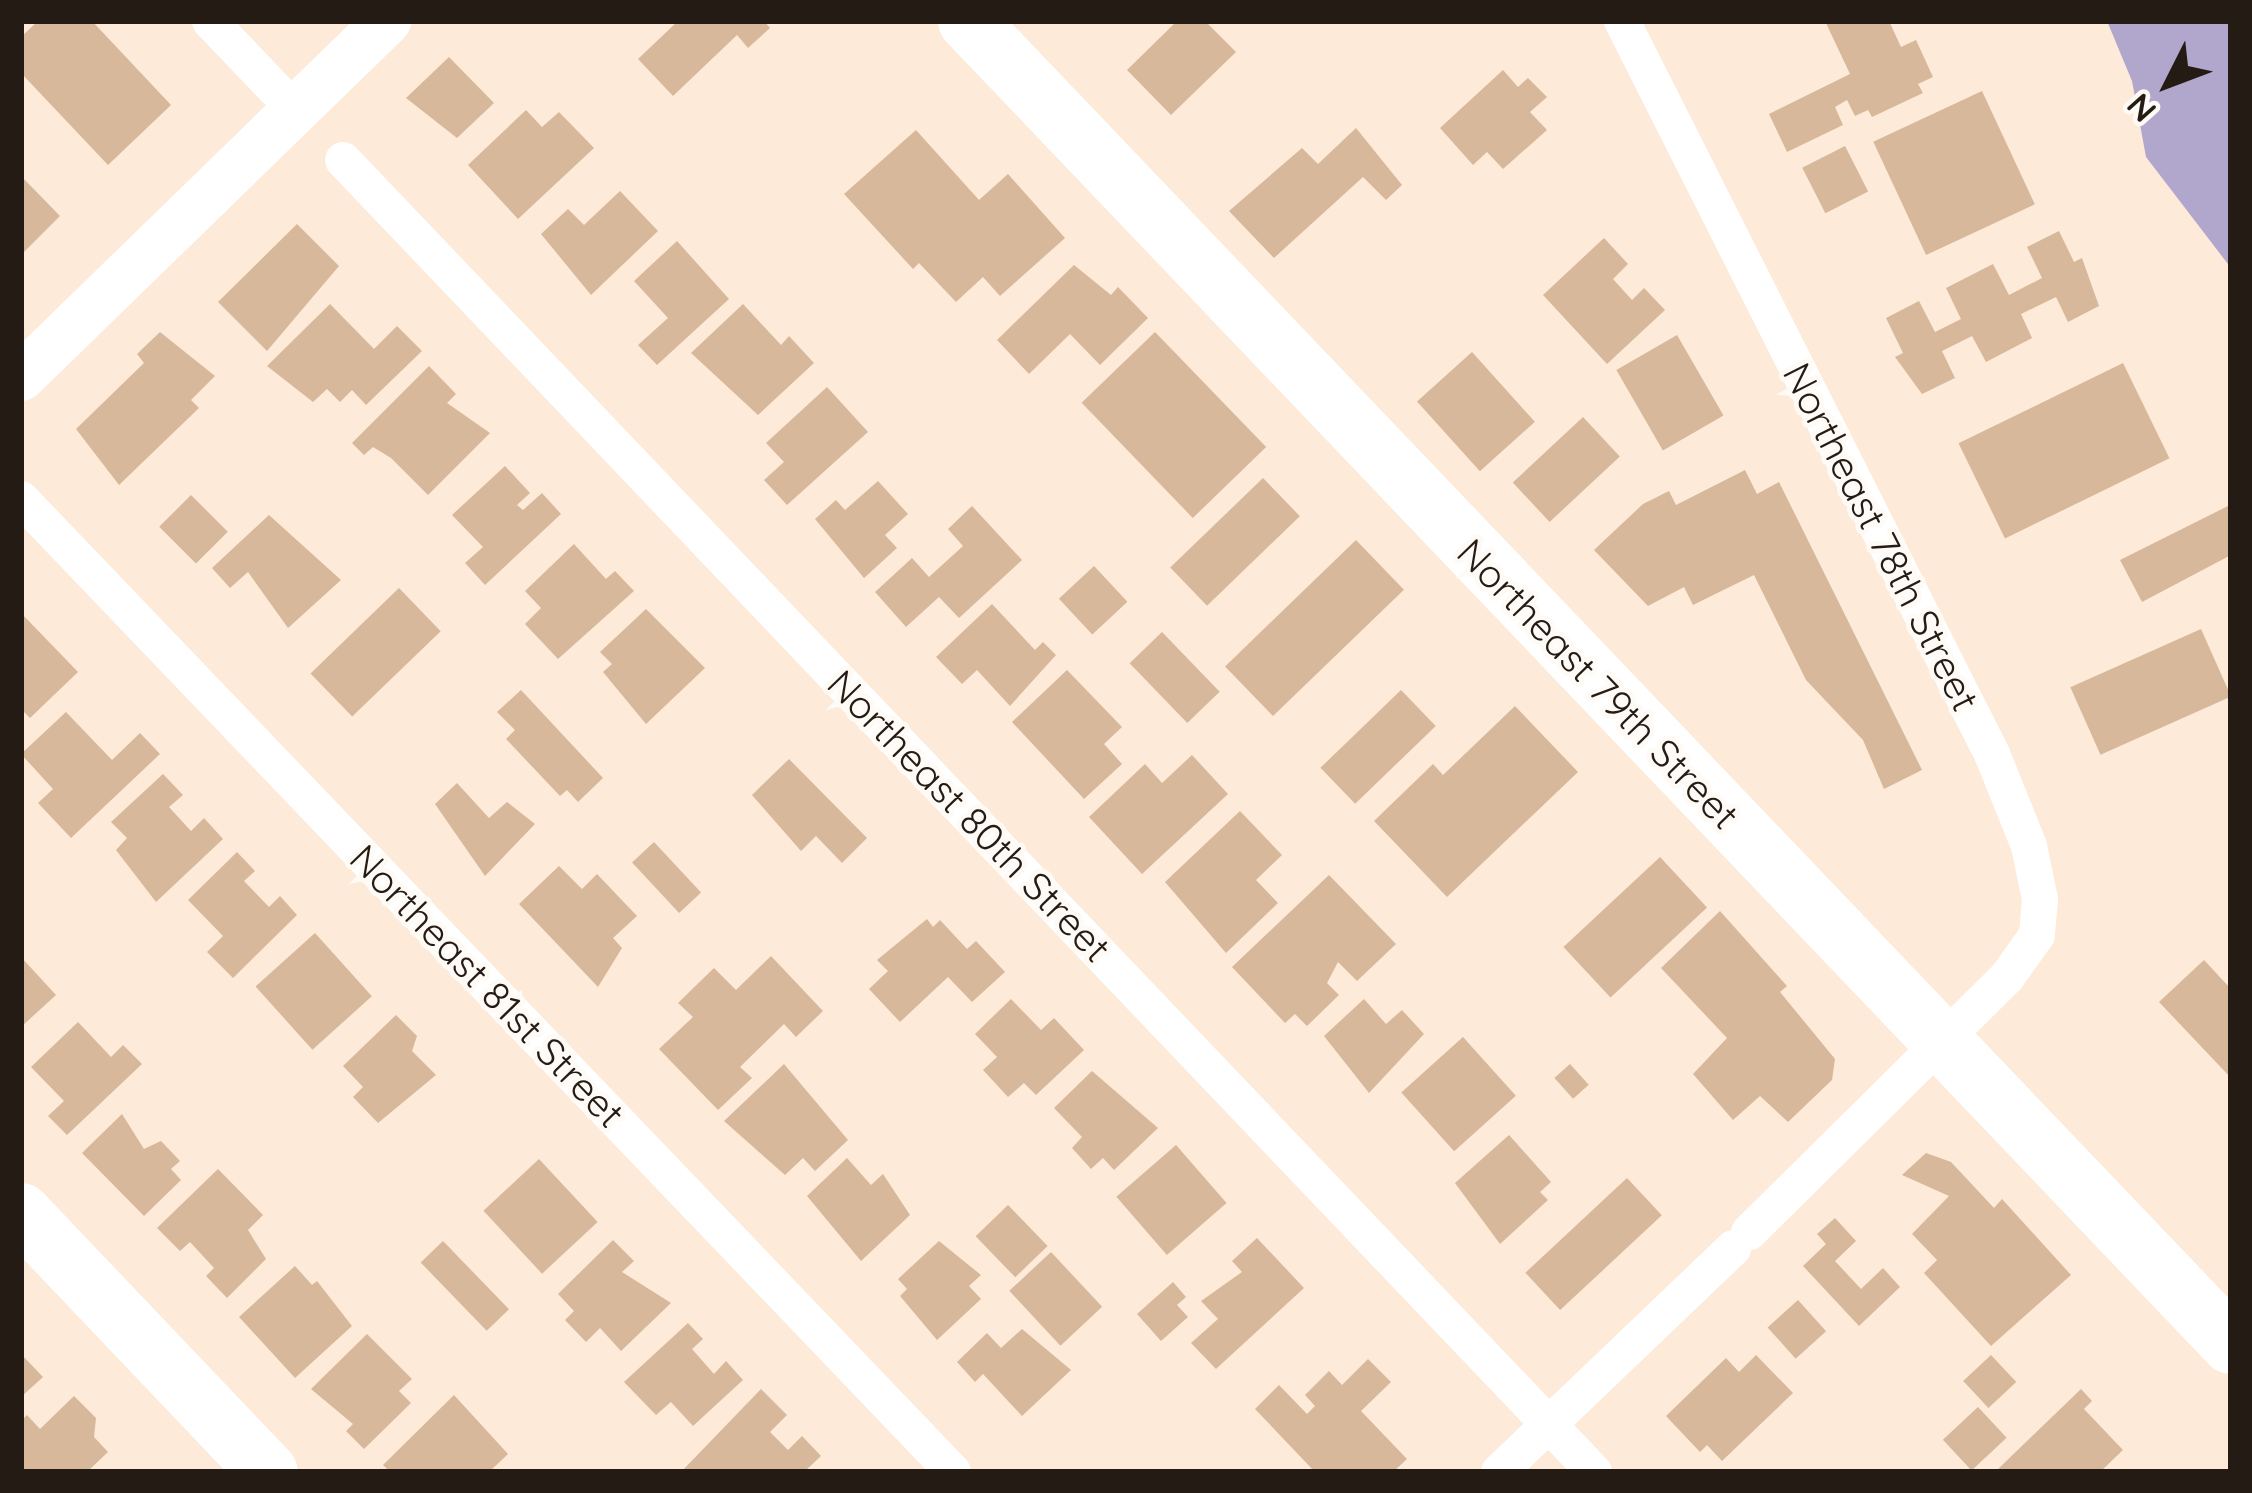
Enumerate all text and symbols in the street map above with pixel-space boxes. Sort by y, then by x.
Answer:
north arrow [2108,24,2228,144]
text: N [2118,86,2164,131]
street label: Northeast 78th Street [1773,355,1989,719]
street label: Northeast 79th Street [1448,529,1748,839]
street label: Northeast 80th Street [818,660,1120,972]
street label: Northeast 81st Street [340,835,634,1137]

